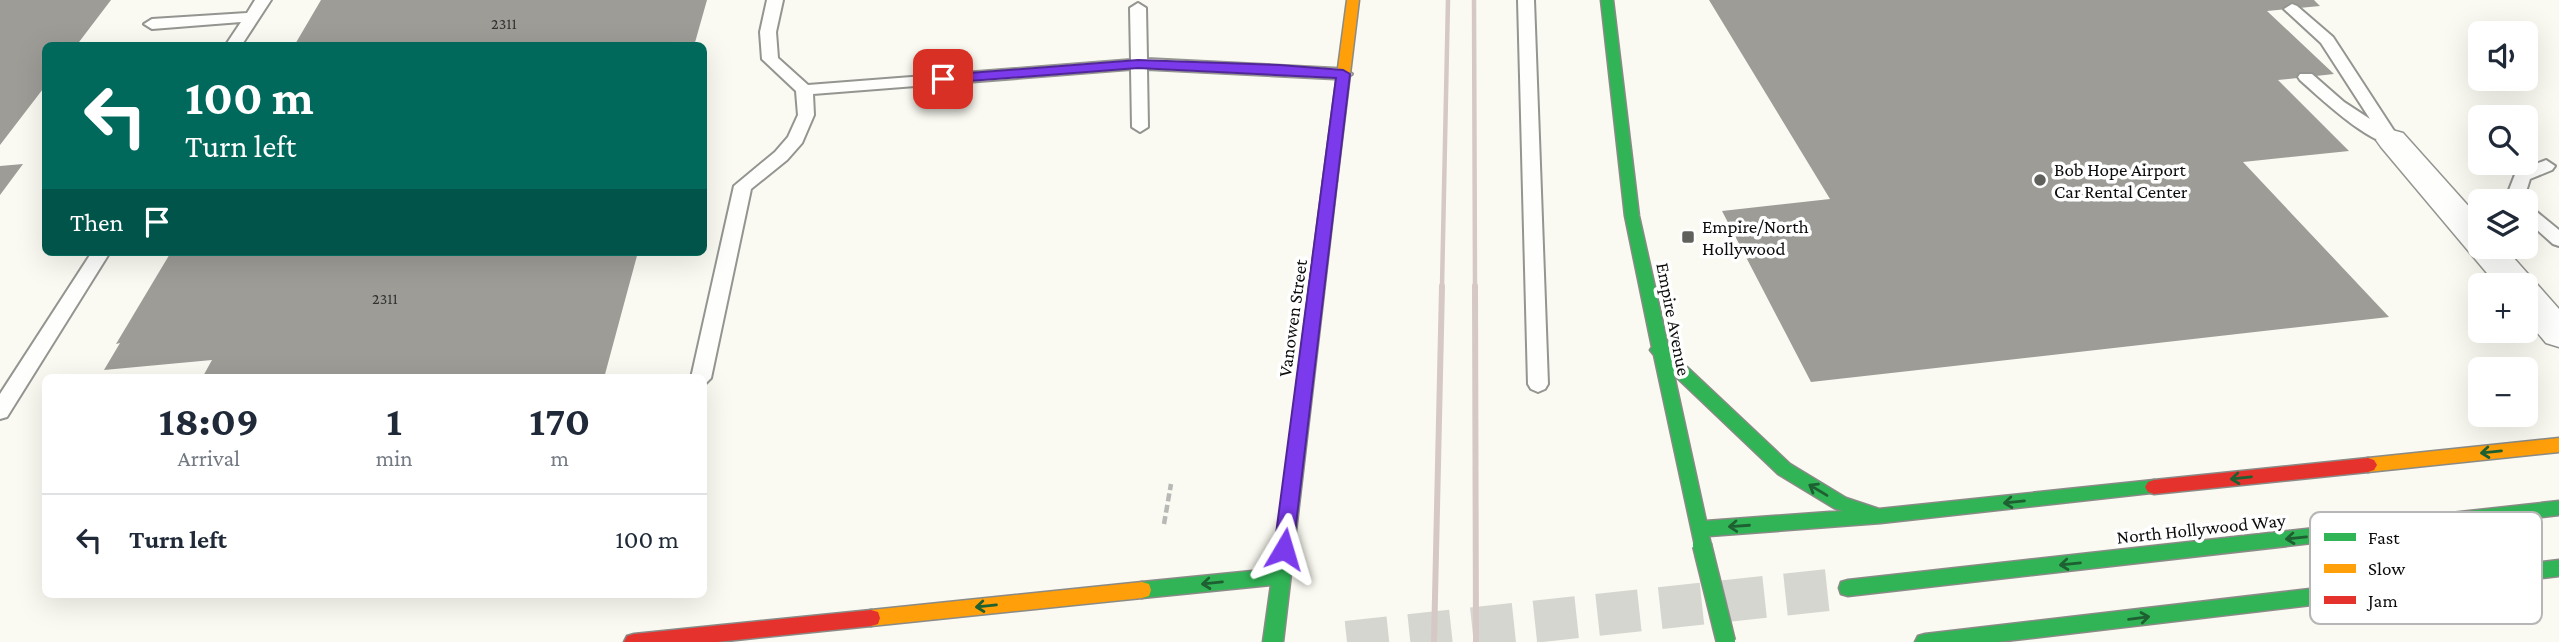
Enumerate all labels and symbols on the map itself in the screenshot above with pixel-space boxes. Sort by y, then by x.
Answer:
house number: 2311 [491,15,517,32]
pin [913,49,973,109]
place label: Bob Hope Airport Car Rental Center [2054,159,2188,202]
marker: Bob Hope Airport Car Rental Center [2032,172,2048,188]
place label: Empire/North Hollywood [1702,216,1809,259]
marker: Empire/North Hollywood [1680,229,1696,245]
street label: Vanowen Street [1274,257,1311,378]
street label: Empire Avenue [1652,261,1695,377]
house number: 2311 [372,290,398,307]
one-way arrow [2480,445,2503,458]
one-way arrow [2230,472,2252,485]
one-way arrow [1809,482,1829,496]
one-way arrow [2003,496,2026,509]
street label: North Hollywood Way [2116,509,2287,548]
position arrow [1247,512,1321,586]
legend [2310,512,2542,624]
one-way arrow [1728,520,1751,533]
text: Fast [2368,527,2400,548]
one-way arrow [2286,531,2308,544]
one-way arrow [2060,557,2082,570]
text: Slow [2368,558,2405,579]
one-way arrow [1201,577,1224,590]
text: Jam [2366,590,2398,611]
one-way arrow [975,600,998,613]
one-way arrow [2127,611,2149,624]

